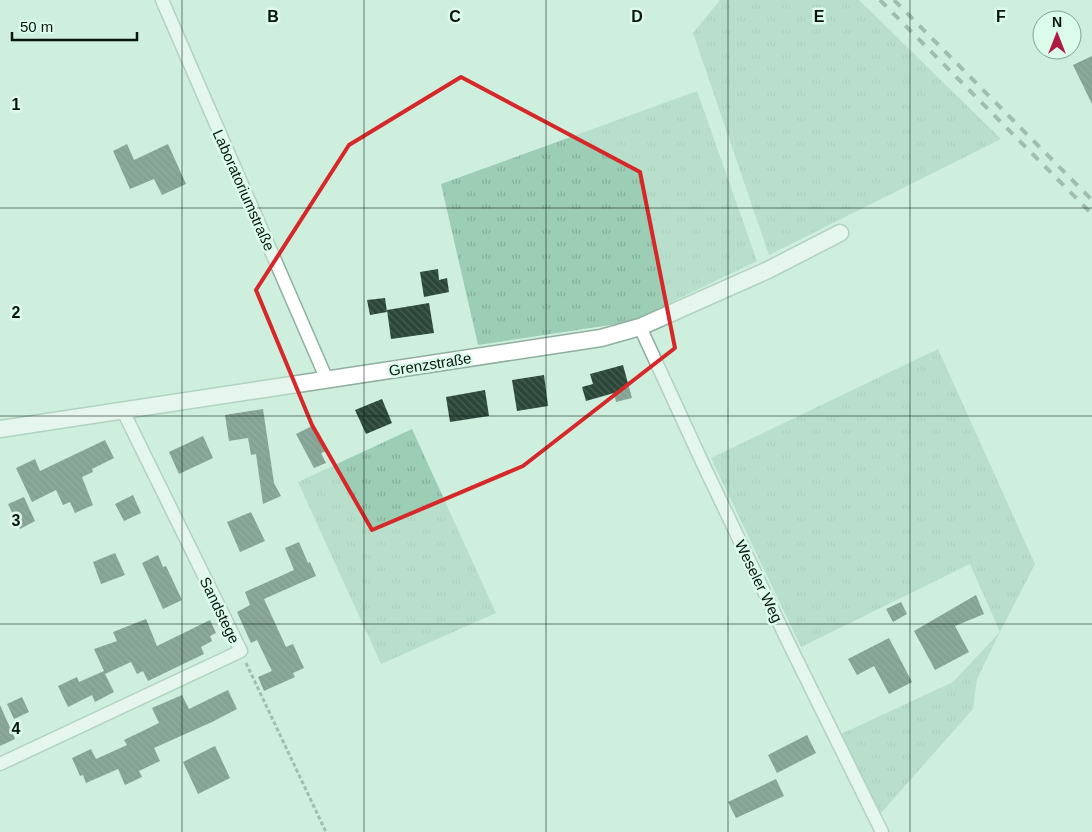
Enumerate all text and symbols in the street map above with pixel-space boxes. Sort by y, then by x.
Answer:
text: B [267,8,279,25]
text: C [449,8,461,25]
text: D [631,8,643,25]
text: E [814,8,825,25]
text: F [996,8,1006,25]
scale bar [12,10,138,42]
north arrow [1032,10,1082,60]
text: N [1052,14,1062,30]
text: 50 m [20,18,53,35]
text: 1 [12,96,21,113]
street label: Laboratoriumstraße [210,127,278,253]
text: 2 [12,304,21,321]
street label: Grenzstraße [388,349,472,379]
text: 3 [12,512,21,529]
street label: Weseler Weg [732,537,786,625]
street label: Sandstege [197,574,243,646]
text: 4 [12,720,21,737]

